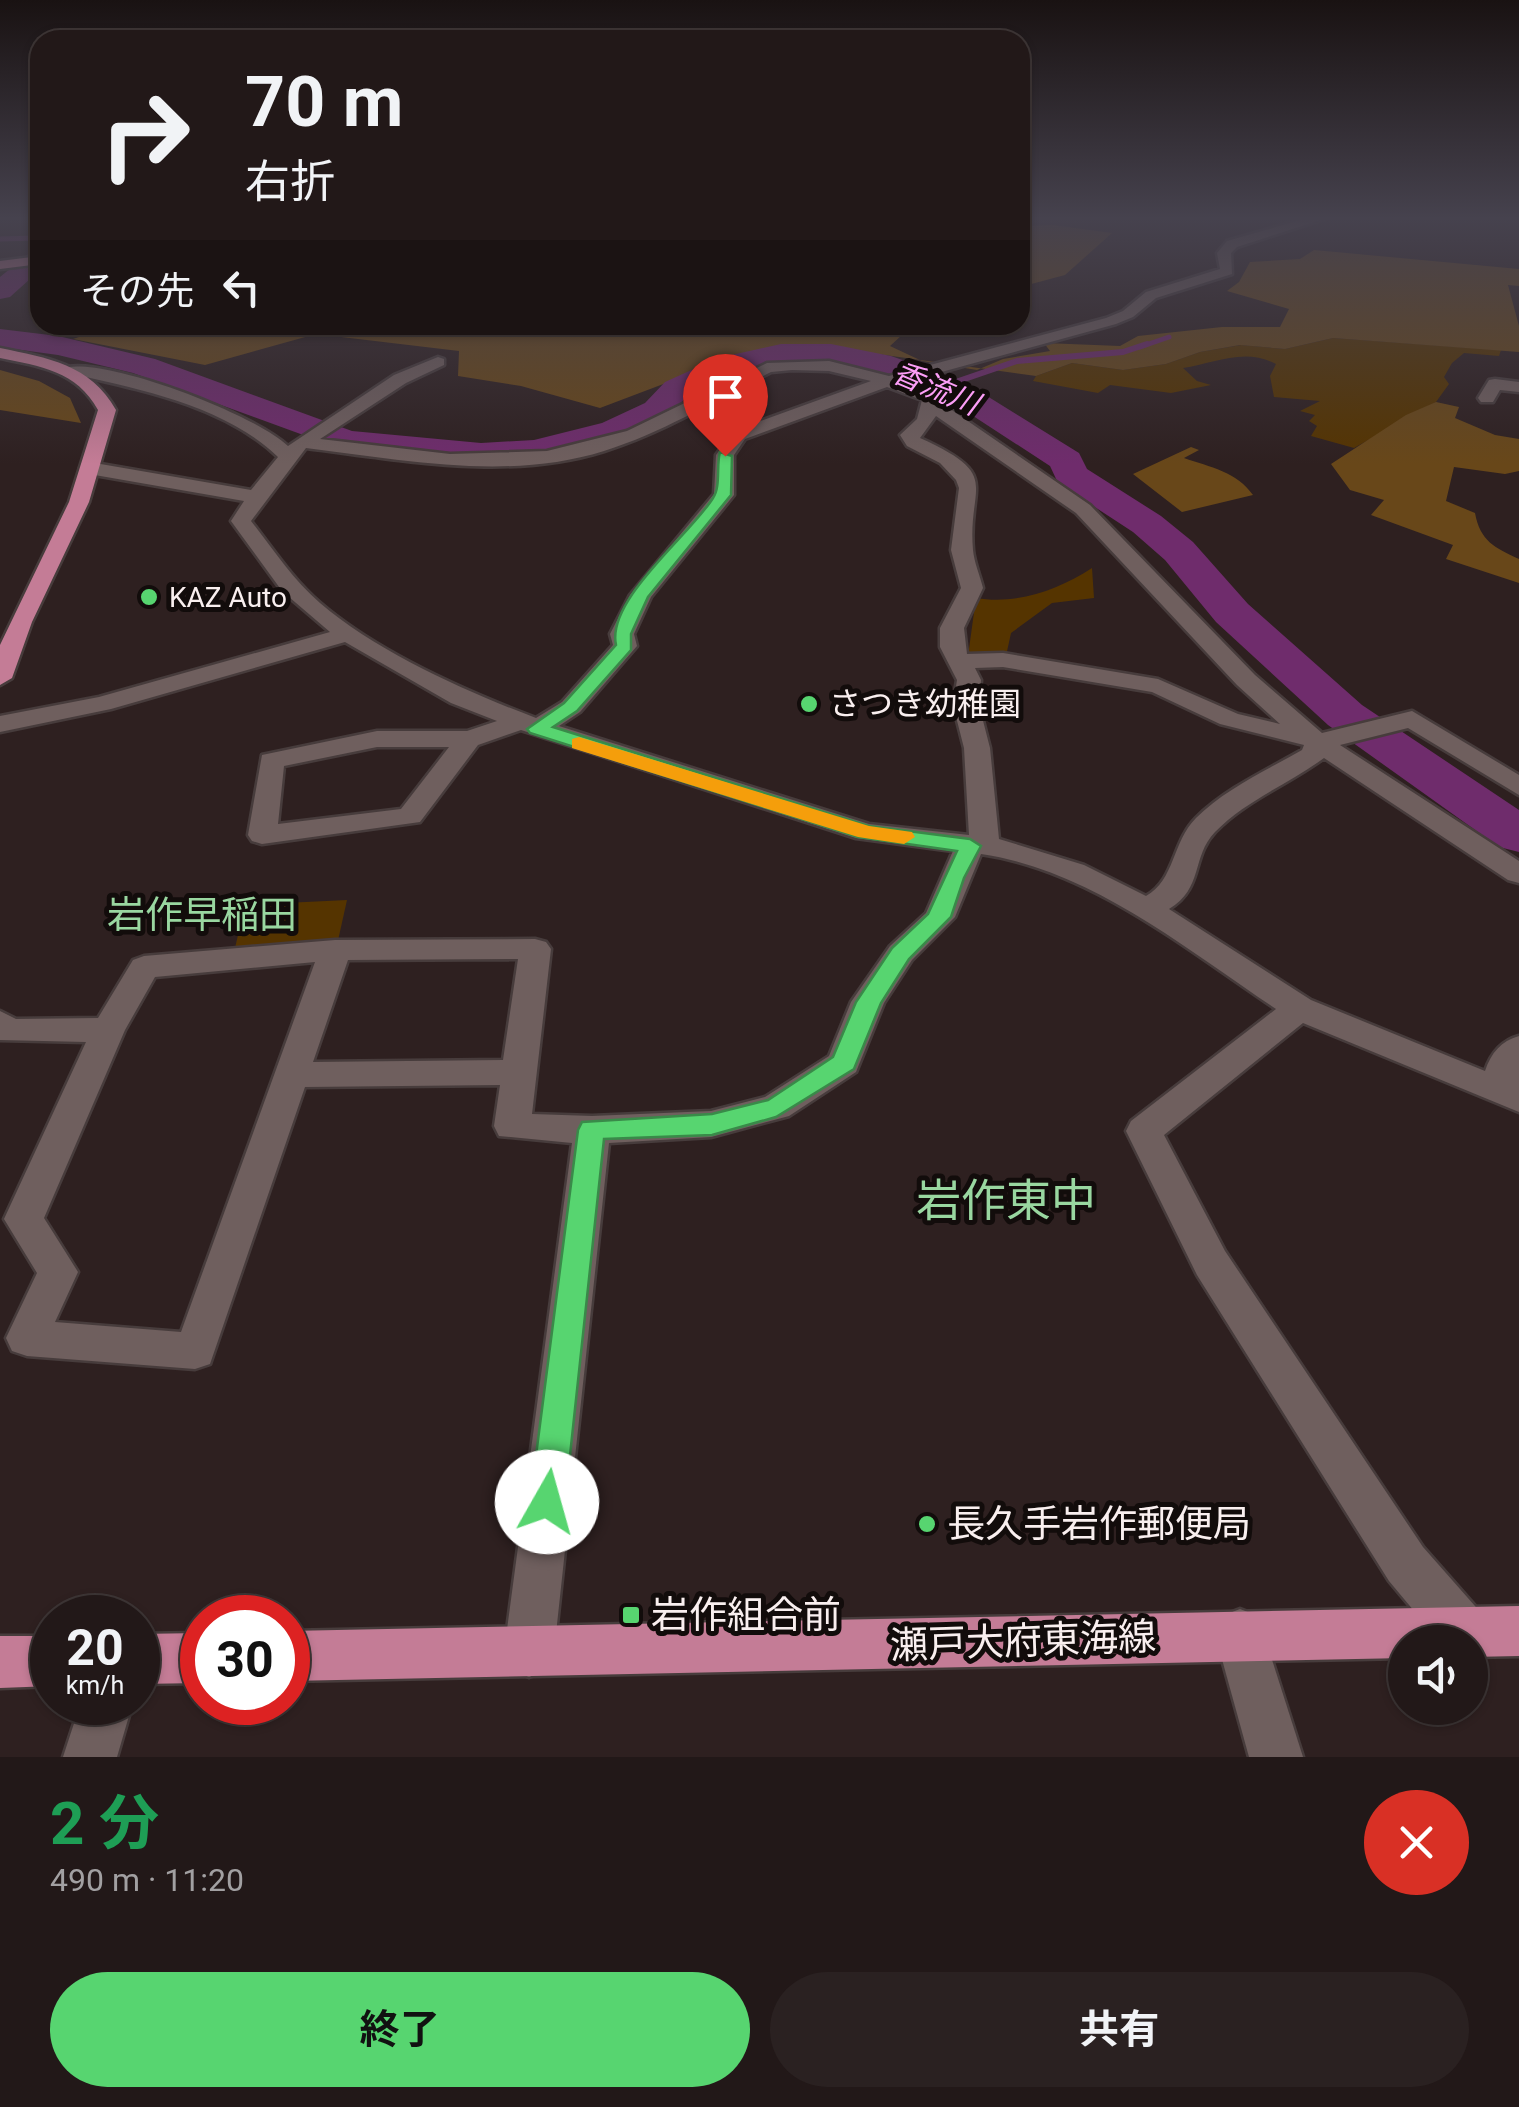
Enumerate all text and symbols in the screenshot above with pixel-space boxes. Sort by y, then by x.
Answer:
text: 70 m [245,61,403,143]
icon: right [80,70,210,200]
text: 右折 [245,155,335,208]
icon: left [214,260,269,315]
text: その先 [80,269,194,313]
pin [683,354,768,457]
water label: 香流川 [888,354,987,423]
icon: arrive [698,369,753,424]
place label: KAZ Auto [169,581,287,614]
marker: KAZ Auto [138,586,160,608]
place label: さつき幼稚園 [829,685,1021,723]
marker: さつき幼稚園 [798,693,820,715]
district label: 岩作早稲田 [107,893,297,937]
district label: 岩作東中 [916,1174,1096,1227]
position arrow [495,1450,599,1554]
place label: 長久手岩作郵便局 [947,1502,1251,1546]
marker: 長久手岩作郵便局 [916,1513,938,1535]
place label: 岩作組合前 [651,1593,841,1637]
speed limit sign: 30 [180,1595,310,1725]
marker: 岩作組合前 [620,1604,642,1626]
street label: 瀬戸大府東海線 [889,1614,1157,1668]
text: 20 [66,1619,124,1677]
map controls [1388,1625,1488,1725]
button: sound [1388,1625,1488,1725]
text: km/h [66,1671,124,1700]
text: 2 分 [50,1788,159,1859]
button: close [1364,1790,1469,1895]
text: 490 m · 11:20 [50,1861,244,1899]
button: 終了 [50,1972,750,2087]
button: 共有 [770,1972,1469,2087]

